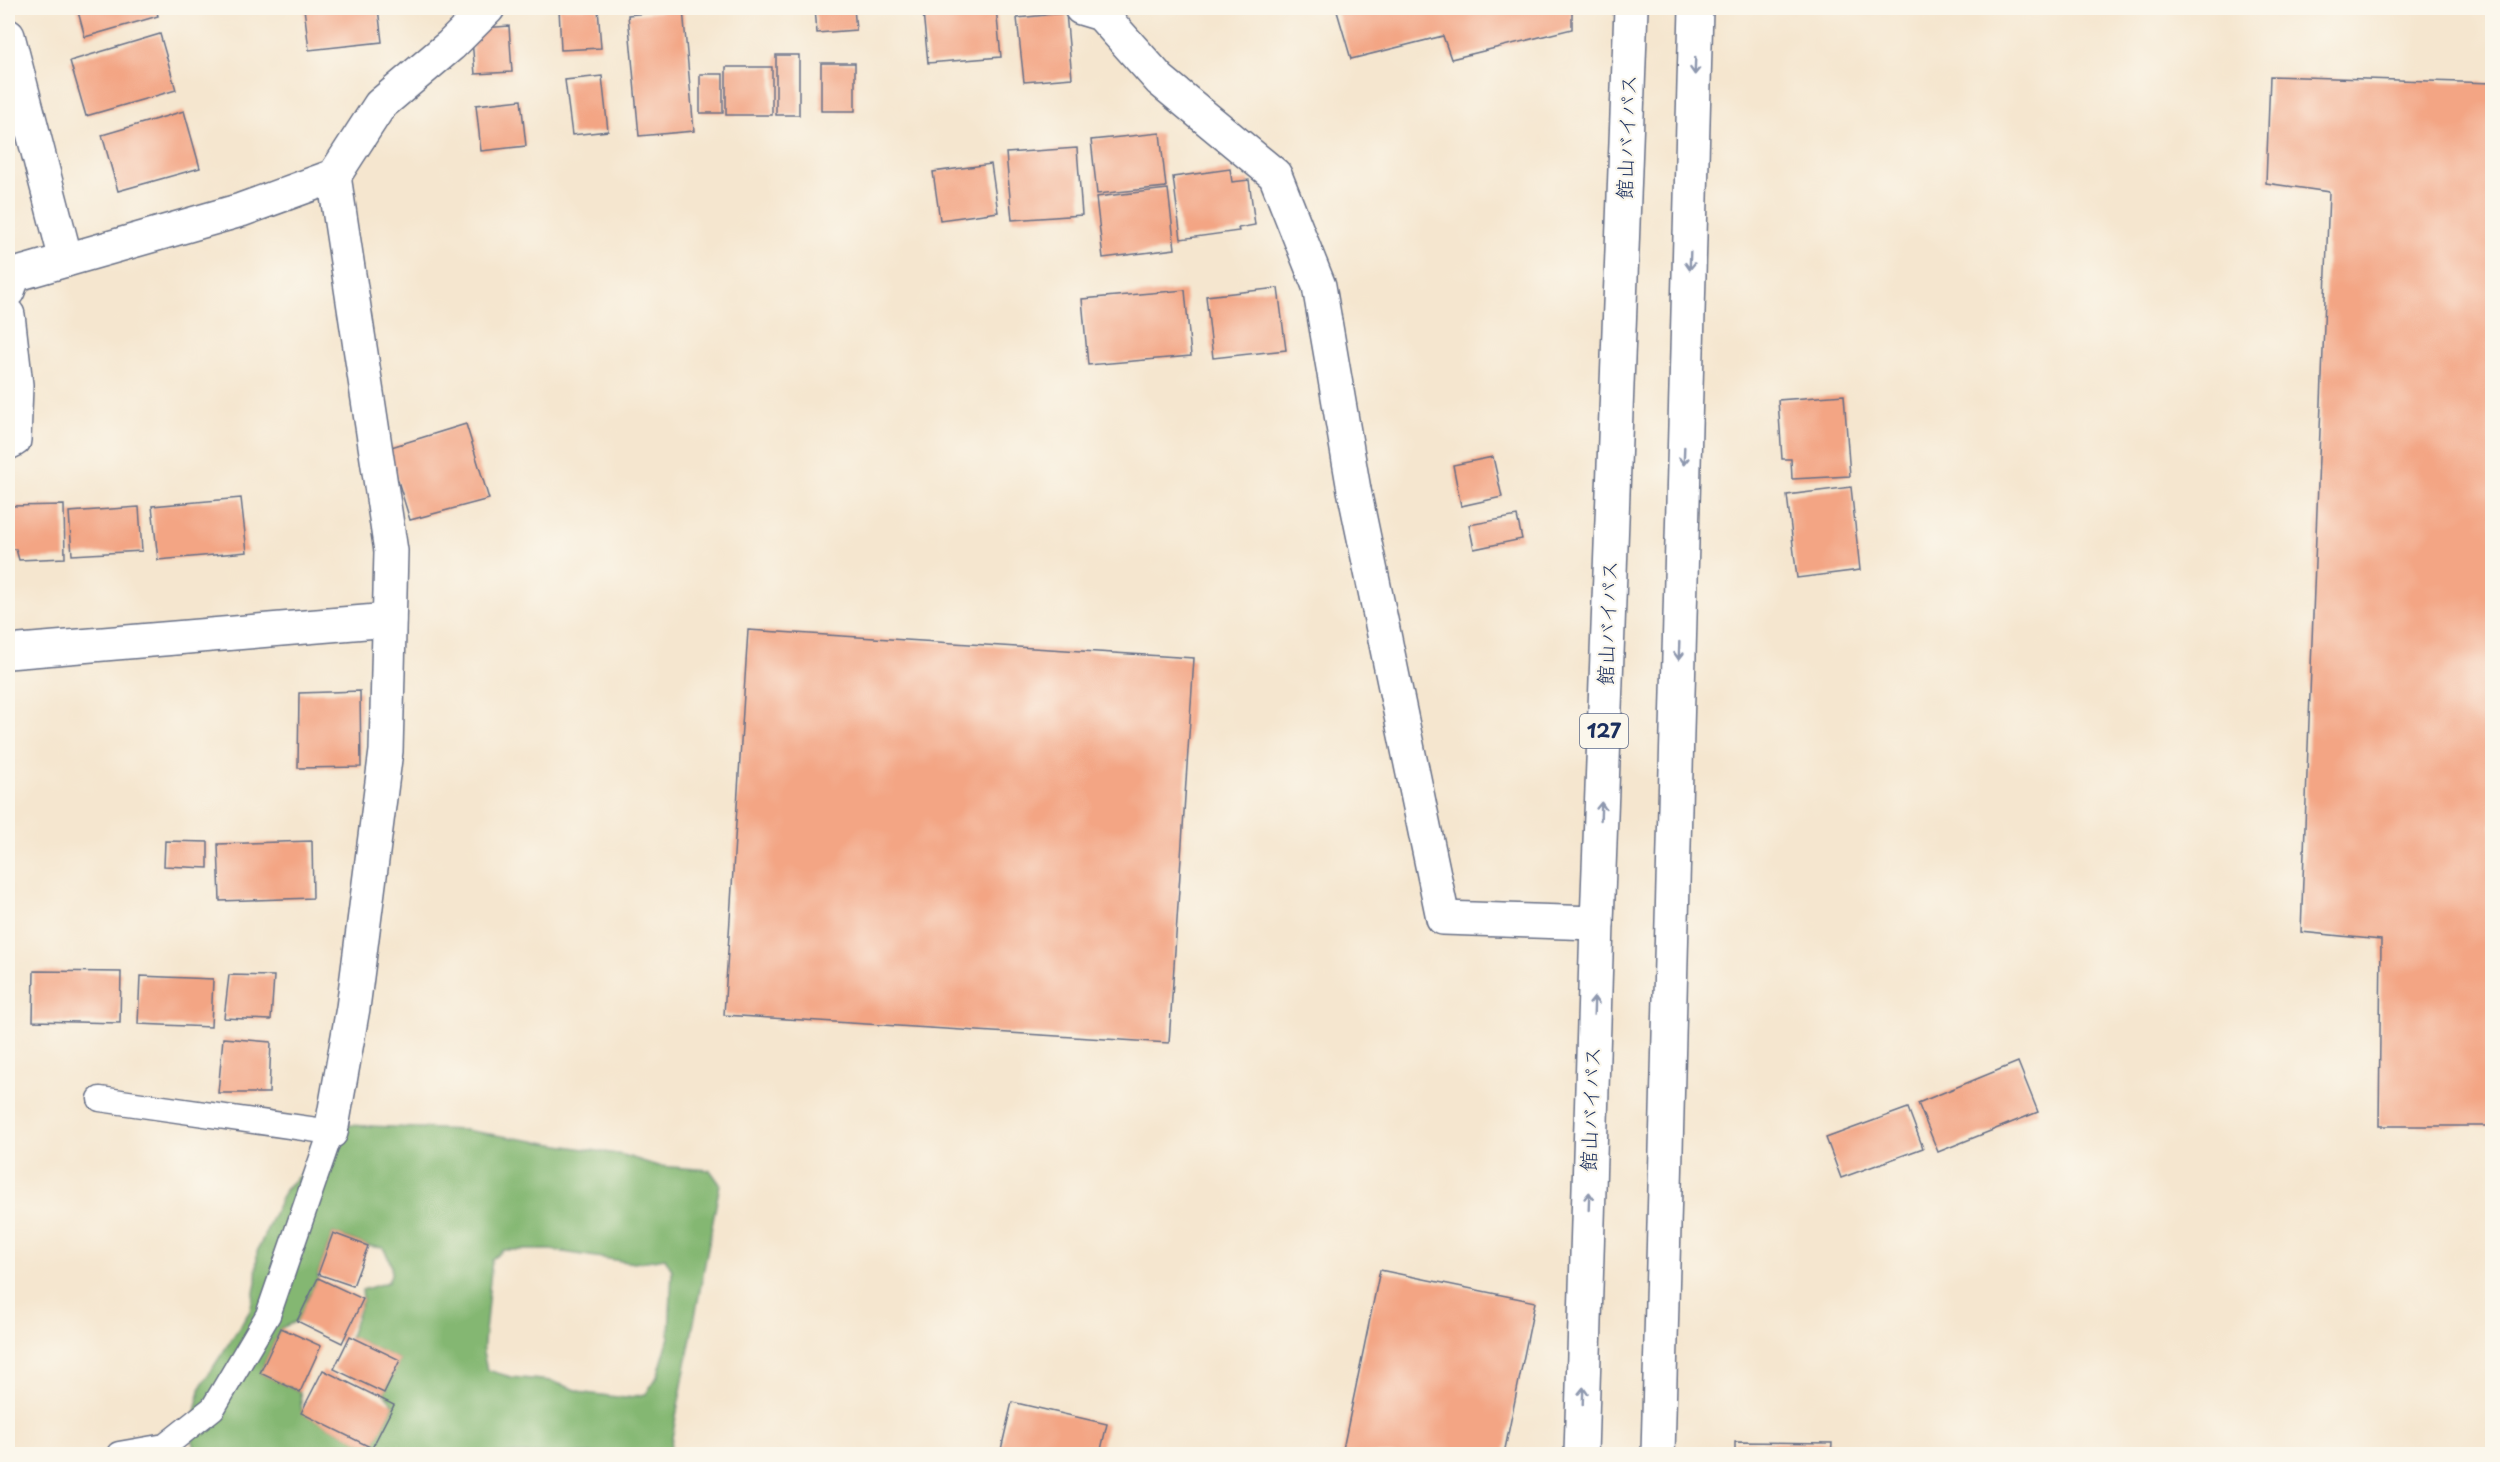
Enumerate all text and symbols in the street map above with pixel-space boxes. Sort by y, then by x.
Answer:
one-way arrow [1689,55,1700,75]
street label: 館山バイパス [1607,74,1643,200]
one-way arrow [1684,250,1695,270]
one-way arrow [1679,445,1690,465]
street label: 館山バイパス [1588,560,1624,686]
one-way arrow [1673,640,1685,660]
road number: 127 [1580,714,1628,748]
one-way arrow [1595,802,1607,822]
one-way arrow [1589,997,1600,1017]
street label: 館山バイパス [1571,1046,1607,1172]
one-way arrow [1583,1192,1594,1212]
one-way arrow [1577,1387,1588,1407]

